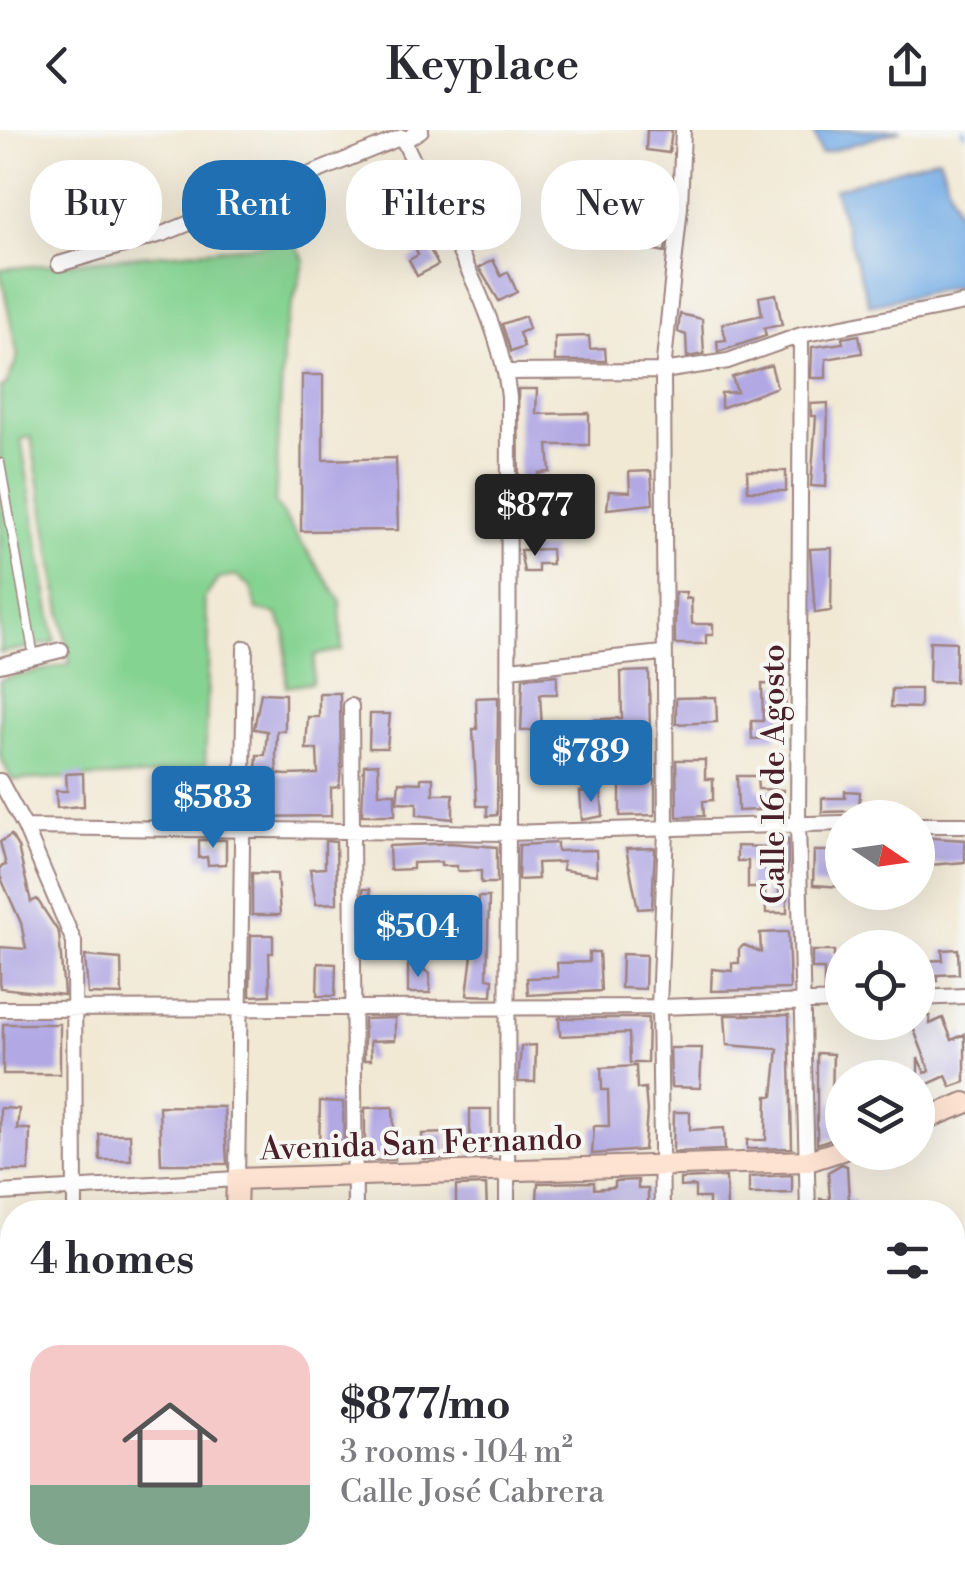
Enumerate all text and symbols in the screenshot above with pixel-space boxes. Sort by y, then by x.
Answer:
text: Keyplace [386,37,579,94]
icon: back [30,38,85,93]
icon: share [880,38,935,93]
chip: Buy [30,160,162,250]
chip: Rent [182,160,326,250]
chip: Filters [346,160,521,250]
chip: New [541,160,679,250]
pin: $877 [476,474,594,559]
text: $877 [497,486,573,526]
street label: Calle 16 de Agosto [754,644,794,904]
pin: $789 [532,720,650,805]
text: $789 [552,732,630,772]
pin: $583 [154,766,272,851]
text: $583 [174,778,252,818]
north arrow [825,800,935,910]
map controls [825,800,935,1170]
pin: $504 [359,895,477,980]
text: $504 [376,907,460,947]
button: locate [825,930,935,1040]
button: layers [825,1060,935,1170]
street label: Avenida San Fernando [258,1118,583,1170]
icon: filters [880,1233,935,1288]
text: 4 homes [30,1234,194,1287]
text: $877/mo [340,1379,511,1432]
icon: home [110,1385,230,1505]
text: 3 rooms · 104 m² [340,1432,573,1472]
text: Calle José Cabrera [340,1472,604,1512]

